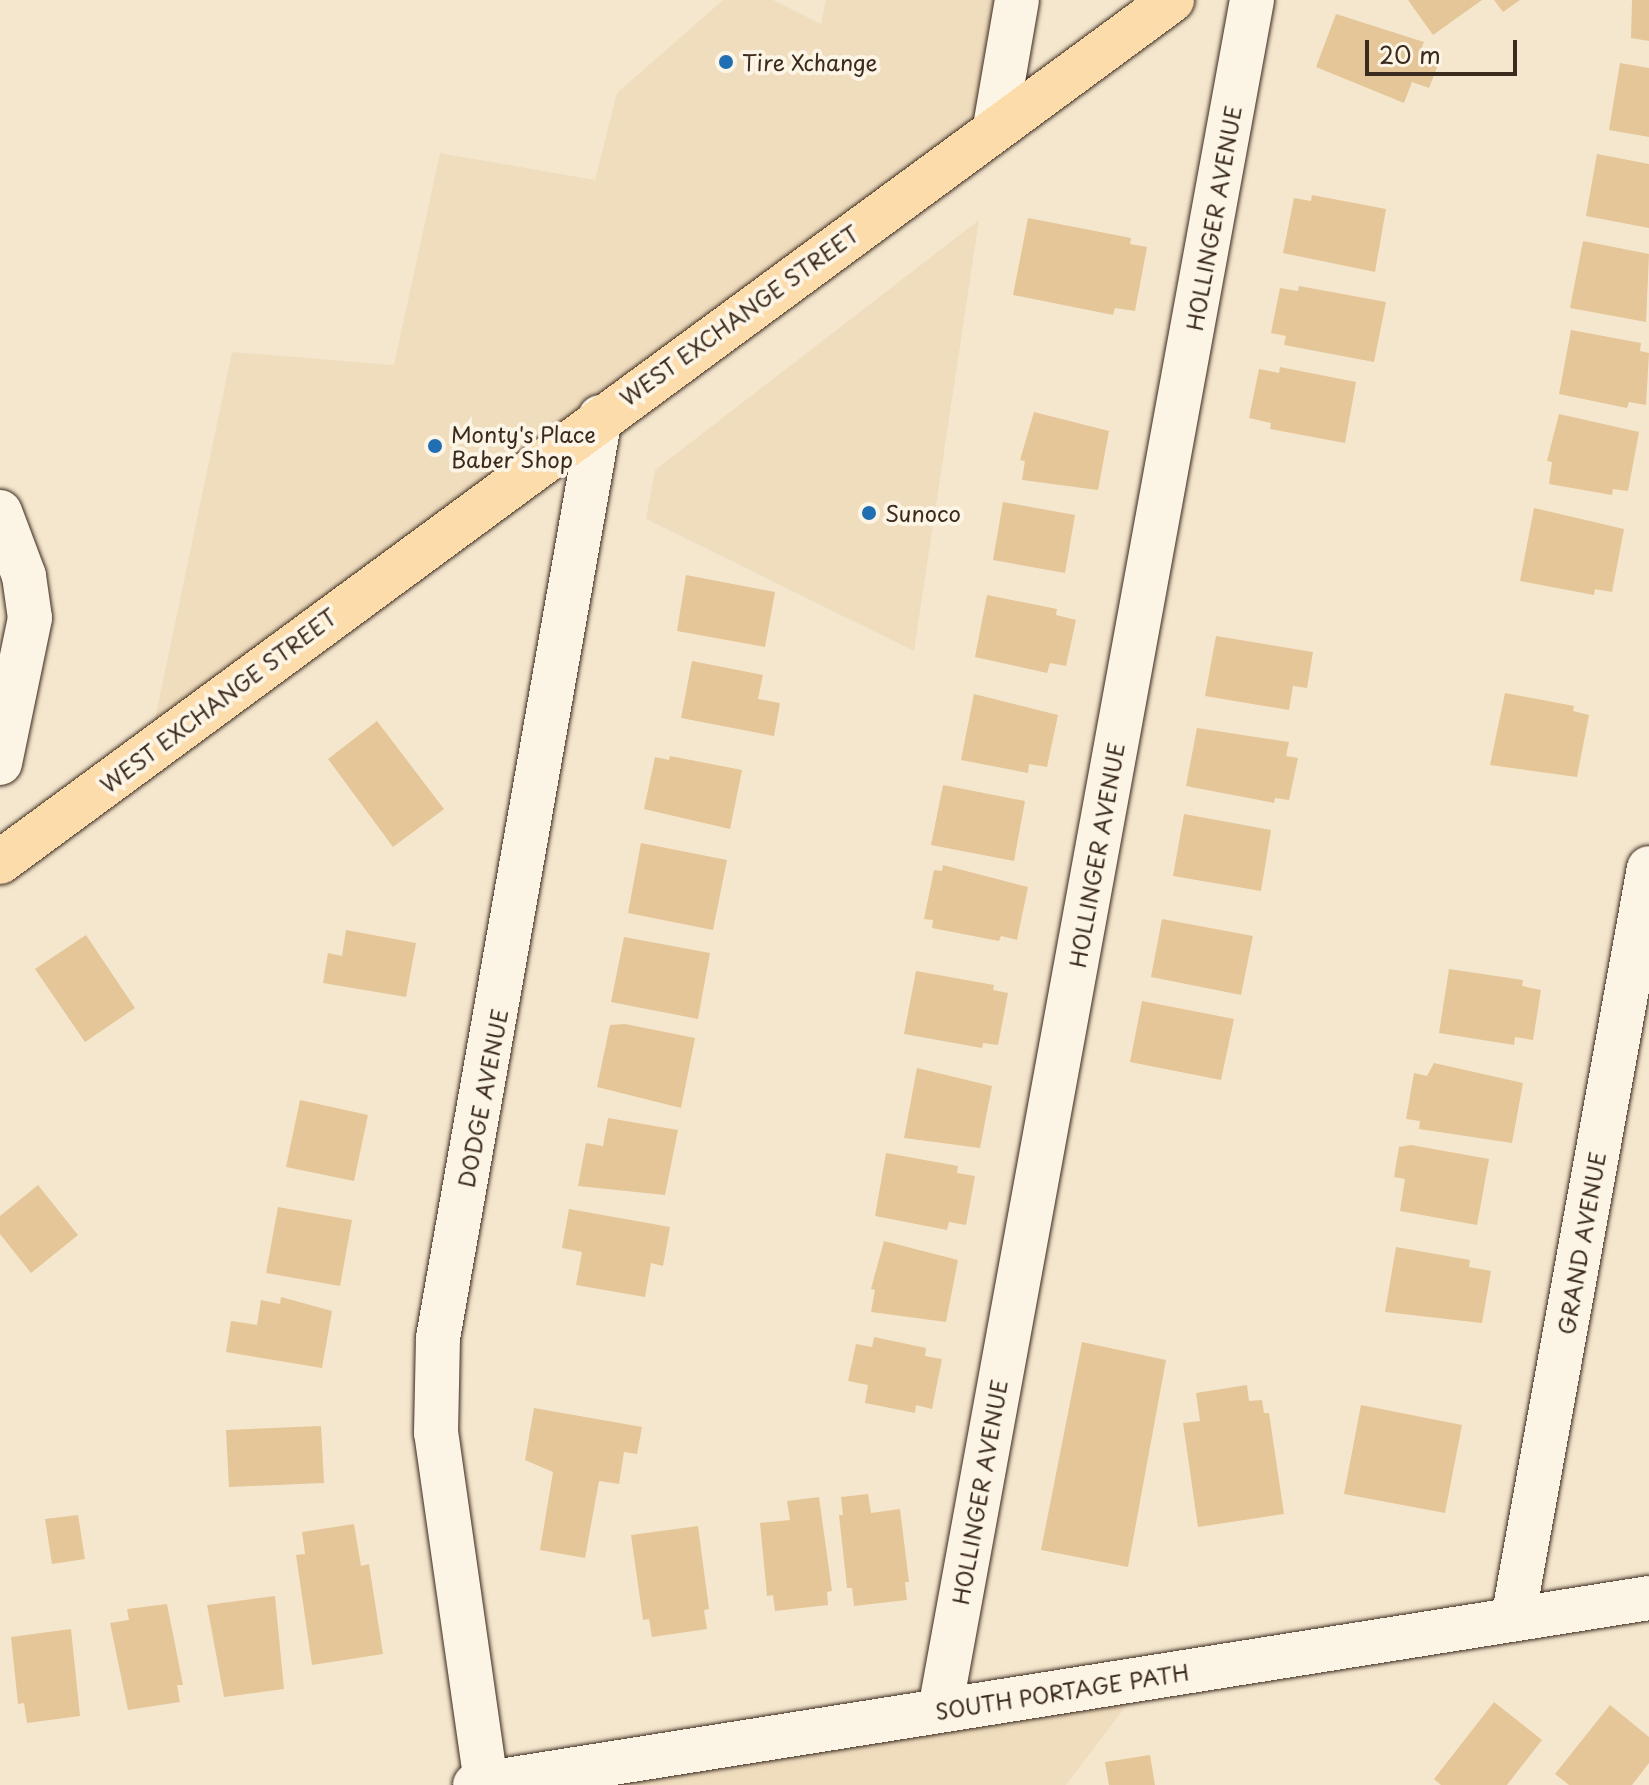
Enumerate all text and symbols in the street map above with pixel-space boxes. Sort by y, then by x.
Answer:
scale bar [1369,24,1521,74]
text: 20 m [1379,36,1441,72]
place label: Tire Xchange [742,49,878,75]
marker: Tire Xchange [717,53,735,71]
street label: HOLLINGER AVENUE [1180,103,1246,333]
street label: WEST EXCHANGE STREET [613,218,865,412]
place label: Monty's Place Baber Shop [451,420,597,472]
marker: Monty's Place Baber Shop [426,437,444,455]
place label: Sunoco [885,500,961,526]
marker: Sunoco [860,504,878,522]
street label: WEST EXCHANGE STREET [93,601,343,799]
street label: HOLLINGER AVENUE [1063,740,1129,970]
street label: DODGE AVENUE [452,1006,512,1190]
street label: GRAND AVENUE [1552,1150,1610,1336]
street label: HOLLINGER AVENUE [946,1377,1012,1607]
street label: SOUTH PORTAGE PATH [932,1658,1192,1724]

